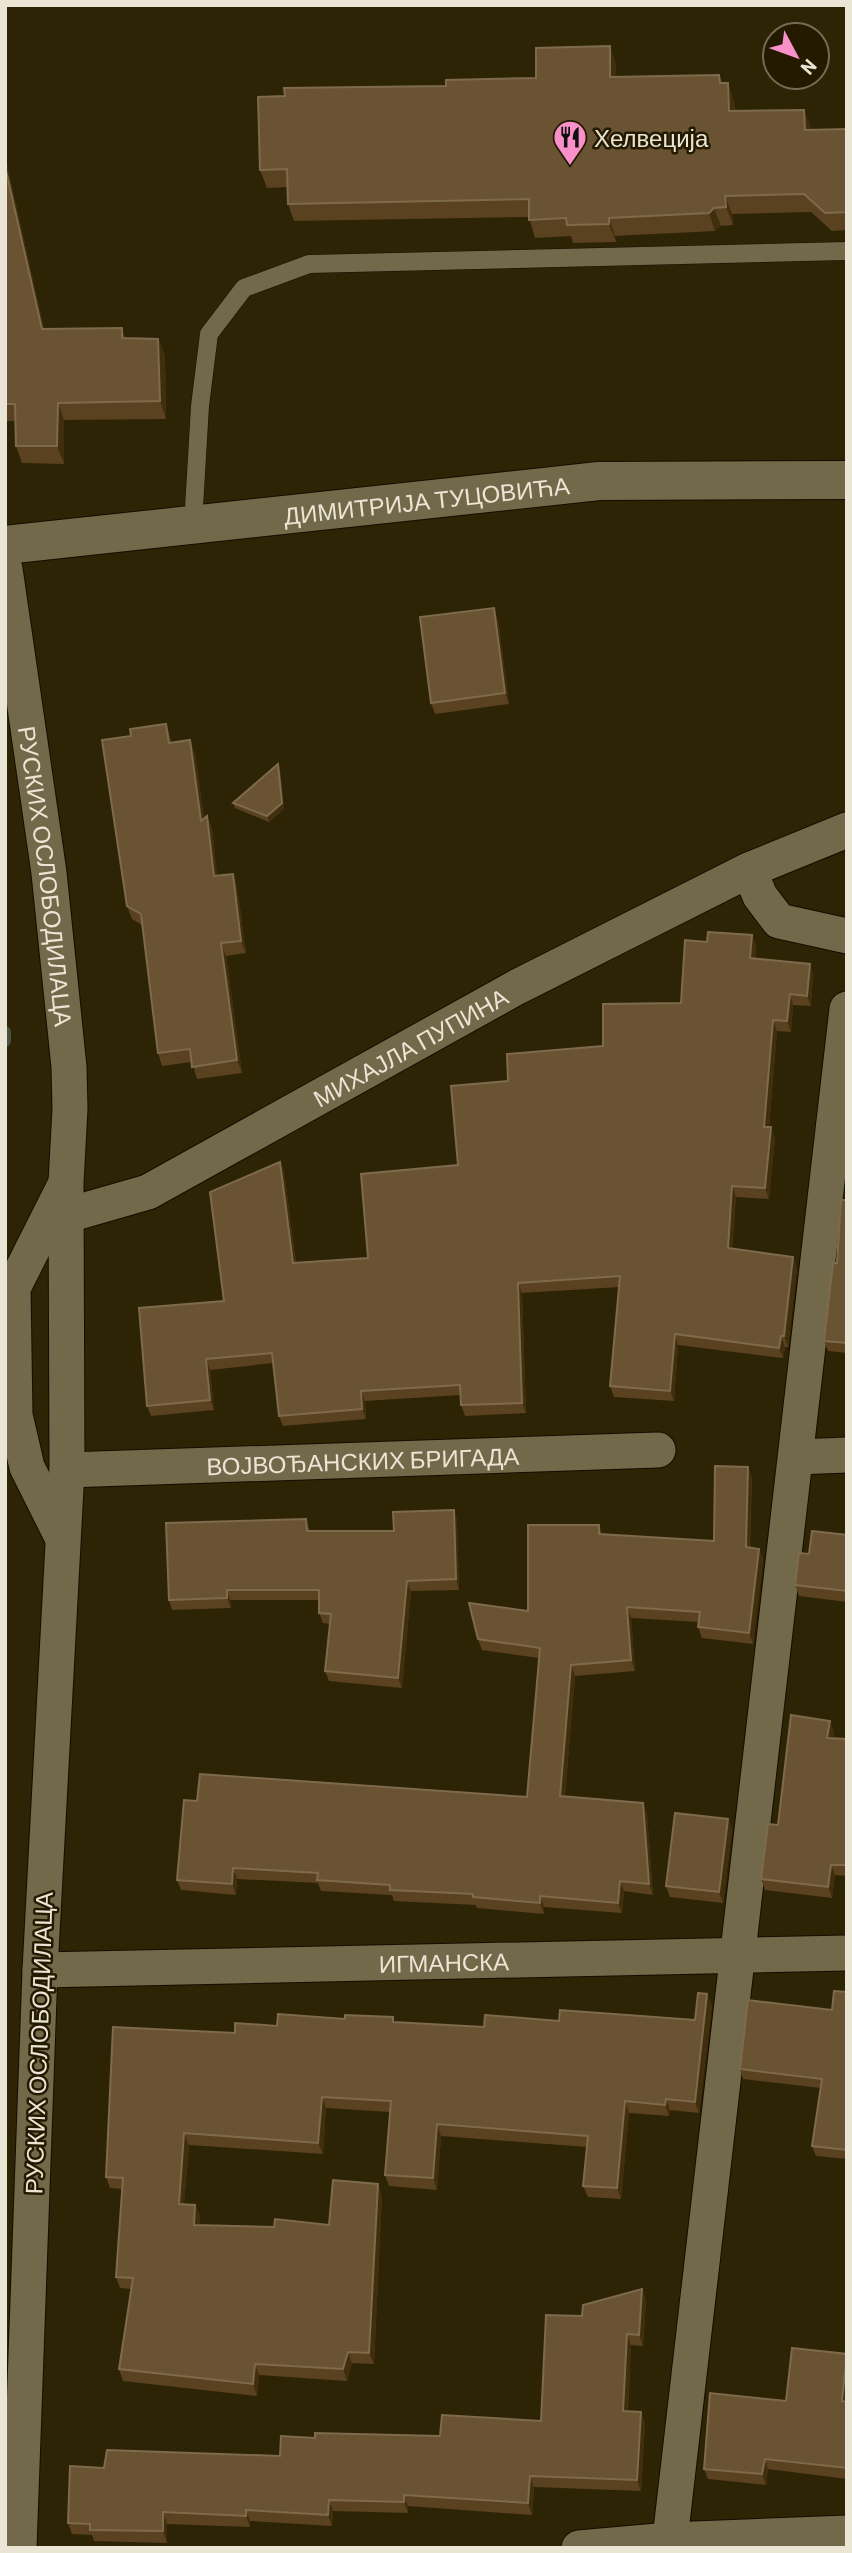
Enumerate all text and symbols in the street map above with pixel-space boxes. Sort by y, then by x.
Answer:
north arrow [761,21,831,91]
text: N [796,55,822,80]
restaurant icon: Хелвеција [551,118,589,167]
place label: Хелвеција [594,123,709,152]
street label: ДИМИТРИЈА ТУЦОВИЋА [282,470,571,529]
street label: РУСКИХ ОСЛОБОДИЛАЦА [13,724,79,1028]
street label: МИХАЈЛА ПУПИНА [308,981,512,1112]
street label: ВОЈВОЂАНСКИХ БРИГАДА [206,1440,520,1480]
street label: РУСКИХ ОСЛОБОДИЛАЦА [18,1891,58,2195]
street label: ИГМАНСКА [378,1946,509,1977]

